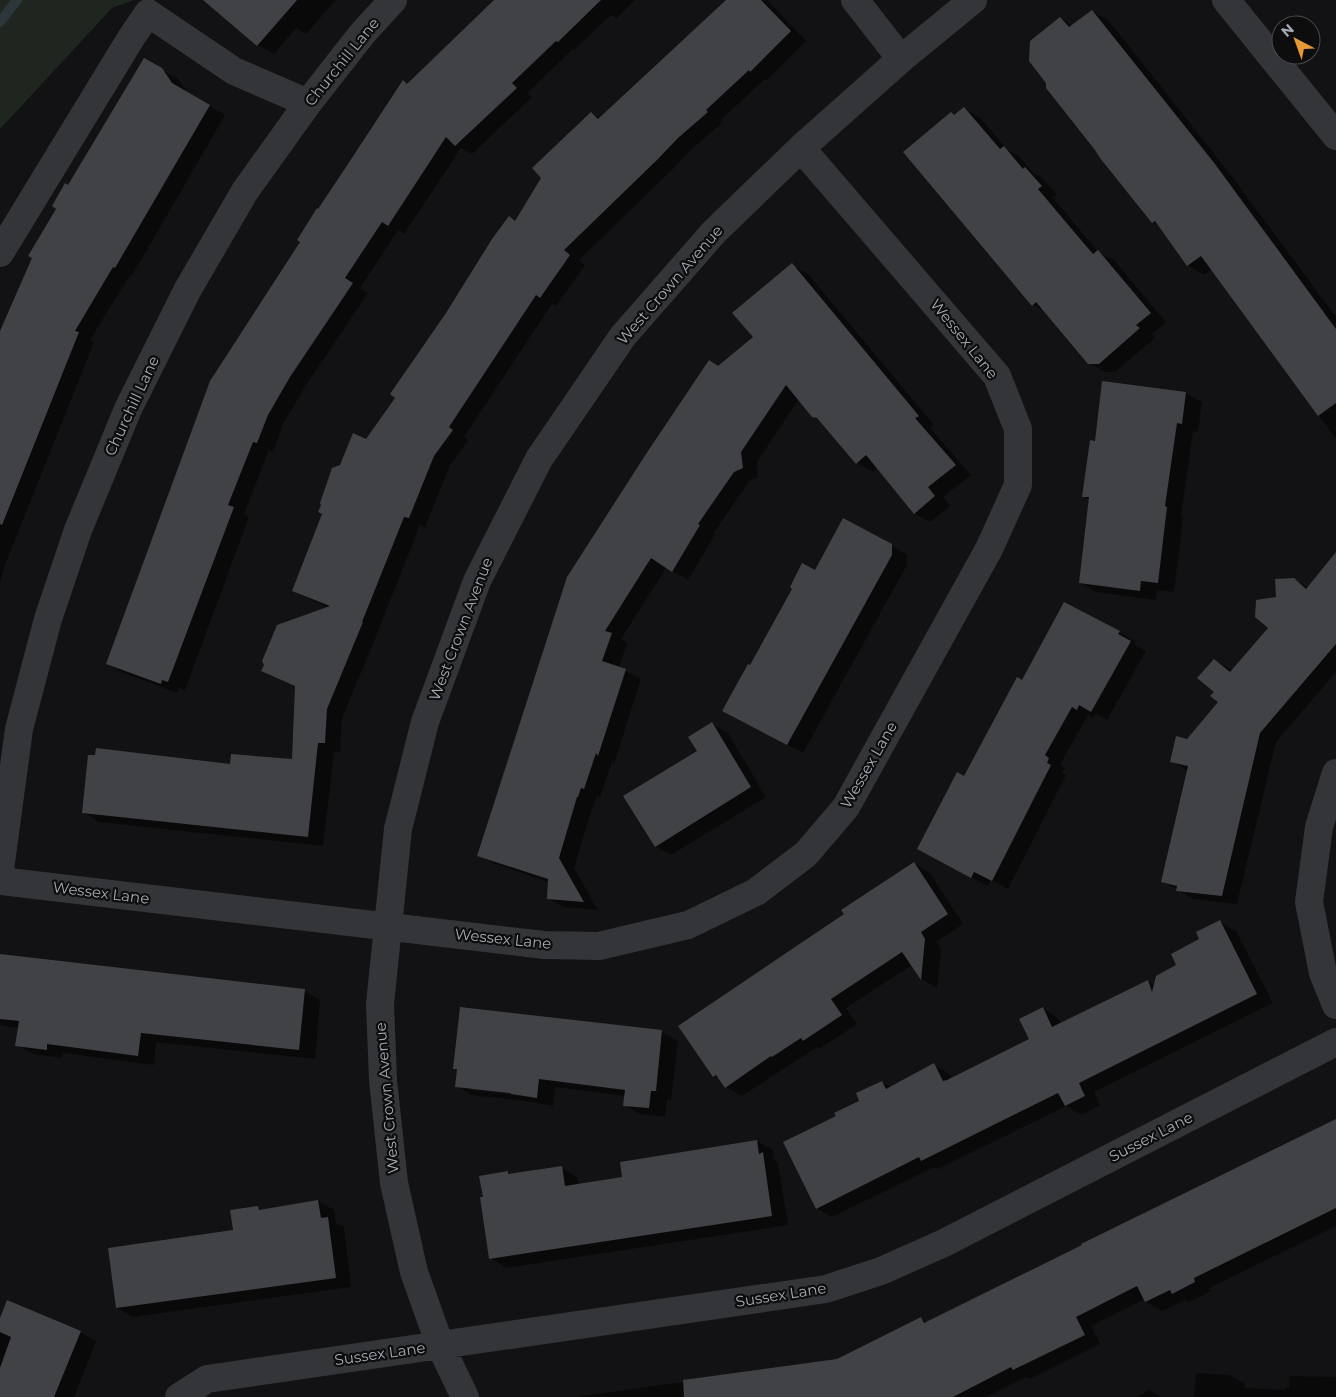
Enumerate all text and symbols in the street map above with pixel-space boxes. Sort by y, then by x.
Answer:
street label: Churchill Lane [300,14,383,110]
north arrow [1271,15,1321,65]
text: N [1277,20,1298,41]
street label: West Crown Avenue [613,221,727,348]
street label: Wessex Lane [926,295,1002,382]
street label: Churchill Lane [100,353,163,459]
street label: West Crown Avenue [424,555,497,703]
street label: Wessex Lane [836,718,901,812]
street label: Wessex Lane [52,877,150,908]
street label: Wessex Lane [454,924,552,953]
street label: West Crown Avenue [370,1022,403,1174]
street label: Sussex Lane [1106,1107,1196,1166]
street label: Sussex Lane [734,1278,828,1311]
street label: Sussex Lane [333,1338,427,1369]

